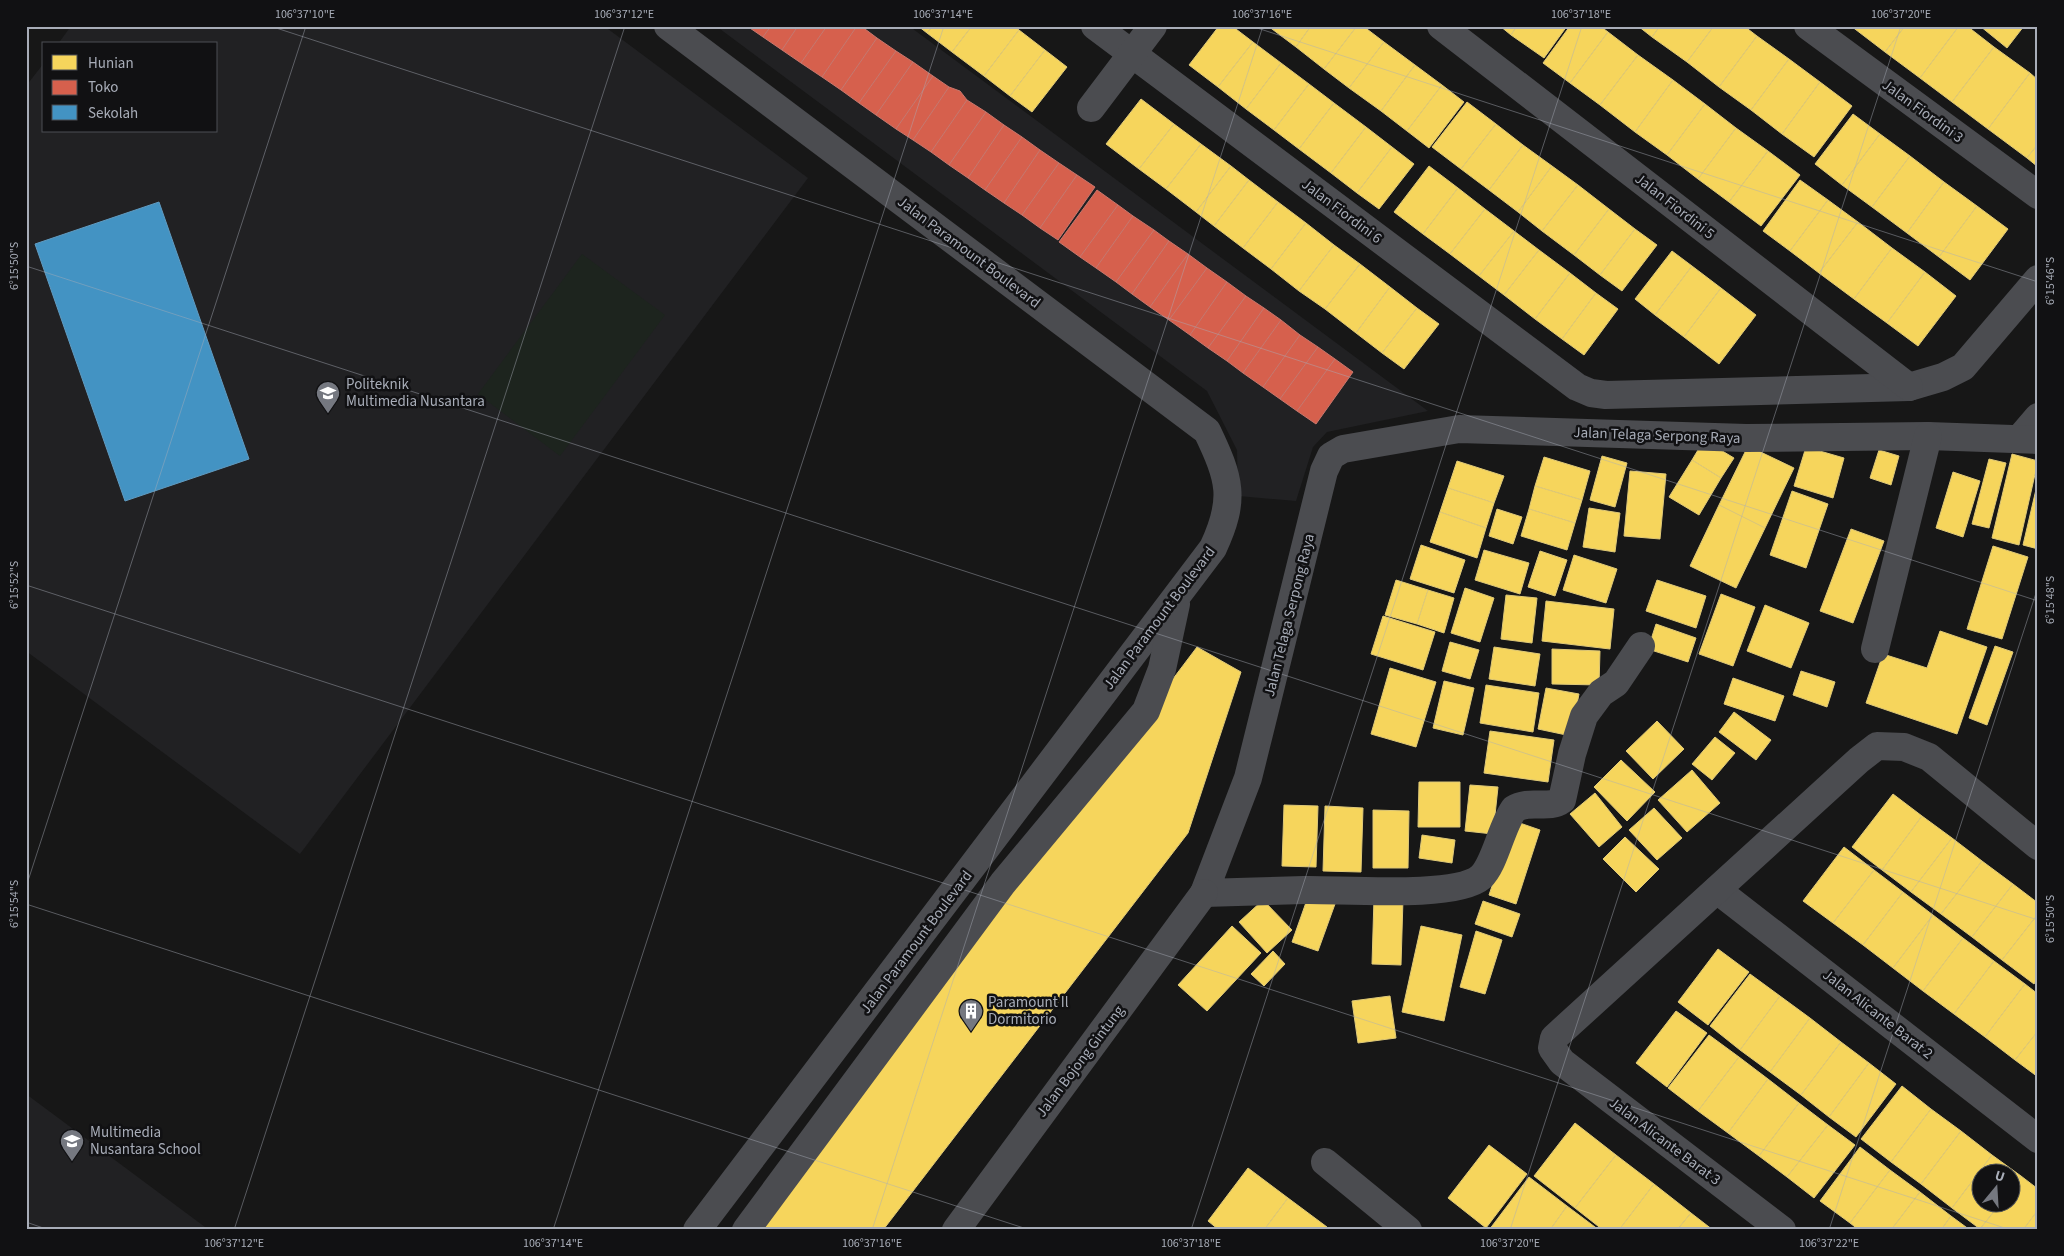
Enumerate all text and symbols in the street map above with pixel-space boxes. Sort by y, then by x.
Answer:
text: 106°37'10"E [275,6,335,23]
text: 106°37'12"E [594,6,654,23]
text: 106°37'14"E [913,6,973,23]
text: 106°37'16"E [1232,6,1292,23]
text: 106°37'18"E [1551,6,1611,23]
text: 106°37'20"E [1871,6,1931,23]
legend [42,42,218,132]
text: Hunian [88,53,134,74]
street label: Jalan Fiordini 3 [1878,75,1968,148]
text: Toko [88,77,118,98]
text: Sekolah [88,103,138,124]
street label: Jalan Fiordini 5 [1630,169,1719,244]
street label: Jalan Fiordini 6 [1297,174,1386,249]
street label: Jalan Paramount Boulevard [893,192,1045,313]
text: 6°15'50"S [6,242,23,290]
text: 6°15'46"S [2042,257,2059,305]
place label: Politeknik Multimedia Nusantara [346,374,485,412]
school or university icon: Politeknik Multimedia Nusantara [315,380,341,414]
street label: Jalan Telaga Serpong Raya [1573,422,1741,449]
street label: Jalan Telaga Serpong Raya [1259,531,1320,699]
street label: Jalan Paramount Boulevard [1099,542,1220,694]
text: 6°15'52"S [6,561,23,609]
text: 6°15'48"S [2042,576,2059,624]
street label: Jalan Paramount Boulevard [856,866,977,1018]
text: 6°15'54"S [6,880,23,928]
text: 6°15'50"S [2042,895,2059,943]
street label: Jalan Alicante Barat 2 [1818,965,1937,1064]
place label: Paramount Il Dormitorio [988,992,1069,1030]
building icon: Paramount Il Dormitorio [958,998,984,1032]
street label: Jalan Bojong Gintung [1031,1001,1130,1122]
street label: Jalan Alicante Barat 3 [1605,1092,1725,1190]
place label: Multimedia Nusantara School [90,1122,201,1160]
school or university icon: Multimedia Nusantara School [59,1128,85,1162]
north arrow [1972,1164,2022,1214]
text: U [1992,1166,2007,1188]
text: 106°37'12"E [204,1235,264,1252]
text: 106°37'14"E [523,1235,583,1252]
text: 106°37'16"E [842,1235,902,1252]
text: 106°37'18"E [1161,1235,1221,1252]
text: 106°37'20"E [1480,1235,1540,1252]
text: 106°37'22"E [1799,1235,1859,1252]

